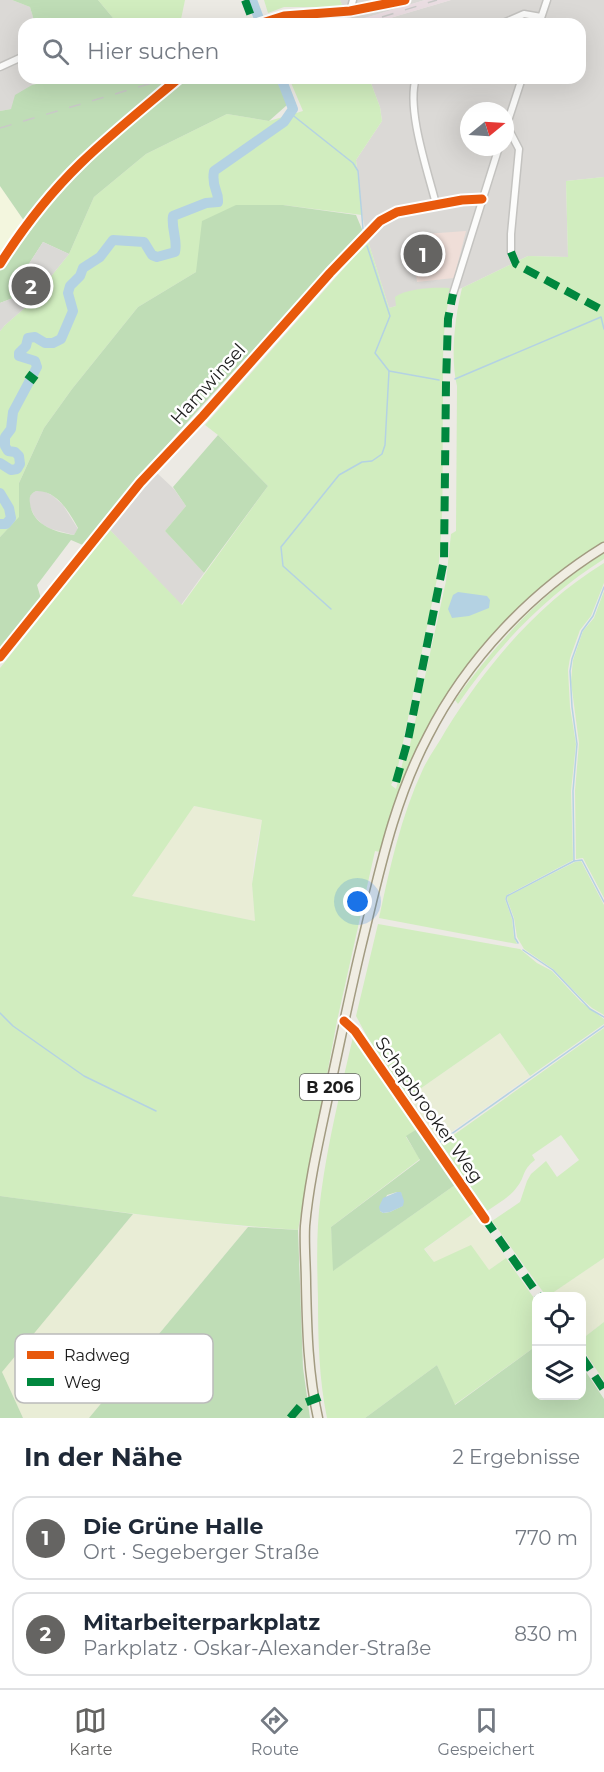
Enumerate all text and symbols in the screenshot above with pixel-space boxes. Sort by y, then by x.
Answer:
search box [18,18,586,84]
icon: search [39,35,72,68]
text: Hier suchen [87,38,219,65]
north arrow [460,102,514,156]
pin: 1 [404,232,442,276]
pin: 2 [12,264,51,308]
street label: Hamwinsel [166,339,250,429]
your location [343,887,372,916]
street label: Schapbrooker Weg [370,1033,488,1187]
road number: B 206 [300,1074,360,1100]
map controls [532,1292,586,1400]
button: locate [532,1292,586,1346]
legend [15,1334,213,1403]
text: Radweg [64,1346,130,1365]
button: layers [532,1346,586,1400]
text: Weg [64,1373,102,1392]
text: In der Nähe [24,1441,182,1473]
text: 2 Ergebnisse [452,1445,580,1469]
text: Die Grüne Halle [83,1513,263,1540]
text: 1 [42,1526,49,1550]
text: 770 m [515,1526,578,1550]
text: Ort · Segeberger Straße [83,1540,319,1564]
text: Mitarbeiterparkplatz [83,1609,320,1636]
text: 2 [40,1622,51,1646]
text: 830 m [514,1622,578,1646]
text: Parkplatz · Oskar-Alexander-Straße [83,1636,431,1660]
tab: Karte [69,1704,112,1759]
tab: Route [251,1704,299,1759]
tab: Gespeichert [438,1704,535,1759]

